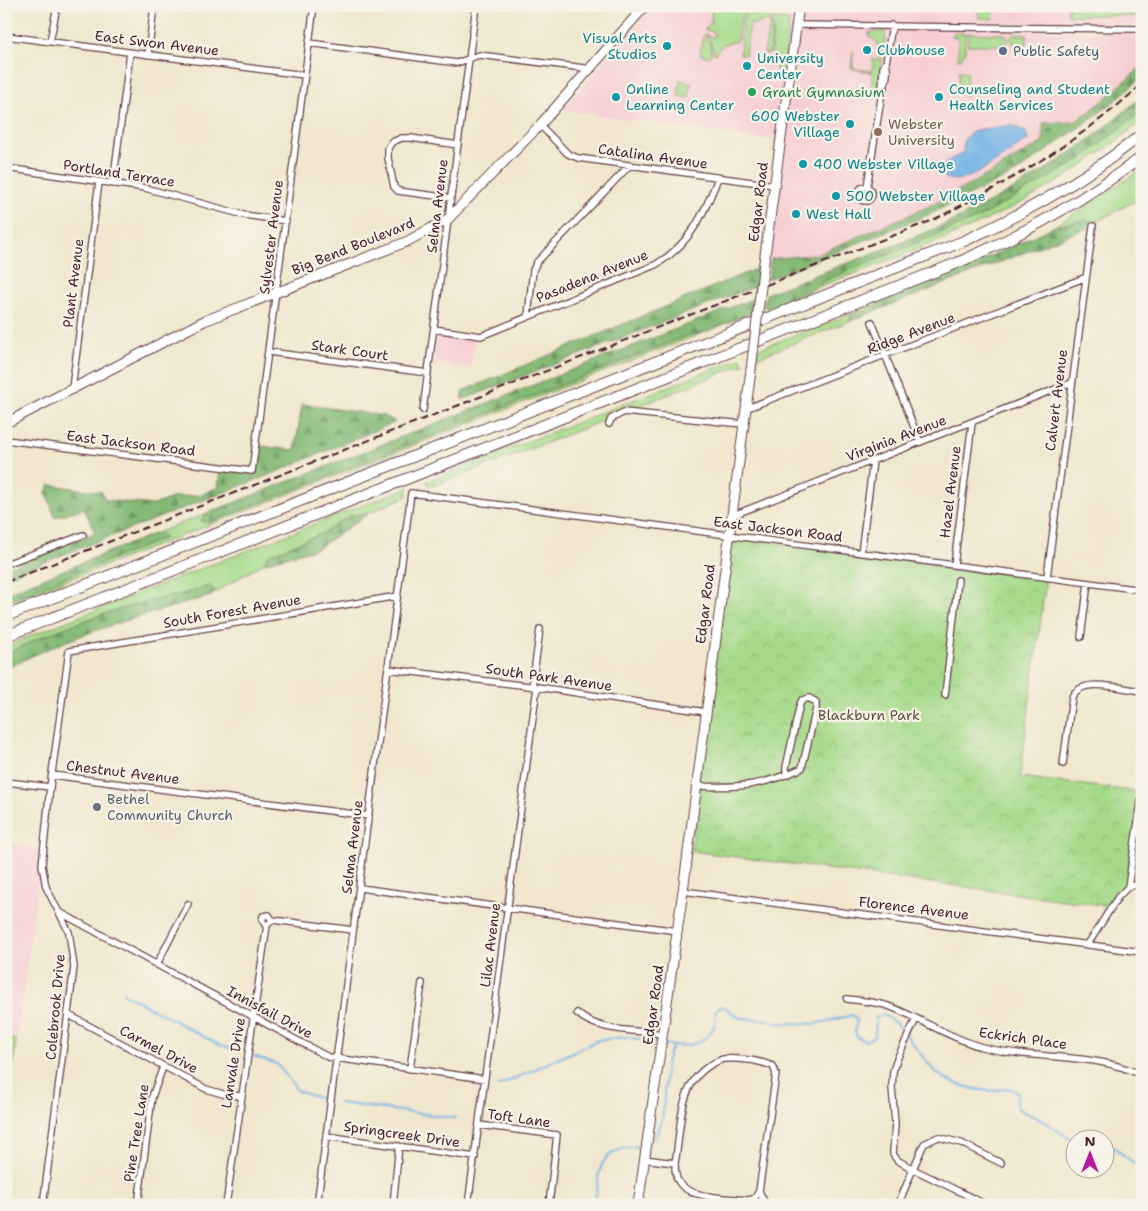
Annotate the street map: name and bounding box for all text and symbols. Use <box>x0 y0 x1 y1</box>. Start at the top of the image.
street label: East Swon Avenue <box>94 26 220 60</box>
place label: Visual Arts Studios <box>582 29 657 63</box>
marker: Visual Arts Studios <box>661 40 673 52</box>
place label: Clubhouse <box>877 41 945 59</box>
place label: Public Safety <box>1013 42 1099 60</box>
marker: Clubhouse <box>861 44 873 56</box>
marker: Public Safety <box>997 45 1009 57</box>
place label: University Center <box>757 49 824 83</box>
marker: University Center <box>741 60 753 72</box>
place label: Online Learning Center <box>626 80 735 114</box>
place label: Counseling and Student Health Services <box>949 80 1110 114</box>
place label: Grant Gymnasium <box>762 83 885 101</box>
marker: Grant Gymnasium <box>746 86 758 98</box>
marker: Online Learning Center <box>610 91 622 103</box>
marker: Counseling and Student Health Services <box>933 91 945 103</box>
place label: 600 Webster Village <box>751 107 840 141</box>
place label: Webster University <box>888 115 955 149</box>
marker: 600 Webster Village <box>844 118 856 130</box>
marker: Webster University <box>872 126 884 138</box>
street label: Catalina Avenue <box>597 139 709 173</box>
street label: Portland Terrace <box>62 155 176 191</box>
place label: 400 Webster Village <box>813 155 954 173</box>
street label: Selma Avenue <box>422 158 452 254</box>
marker: 400 Webster Village <box>797 158 809 170</box>
street label: Edgar Road <box>744 161 772 243</box>
street label: Sylvester Avenue <box>255 179 287 295</box>
place label: 500 Webster Village <box>846 187 986 205</box>
marker: 500 Webster Village <box>830 190 842 202</box>
place label: West Hall <box>806 205 872 223</box>
marker: West Hall <box>790 208 802 220</box>
street label: Big Bend Boulevard <box>289 213 417 279</box>
street label: Plant Avenue <box>59 237 87 329</box>
street label: Pasadena Avenue <box>533 245 651 307</box>
street label: Ridge Avenue <box>865 308 958 358</box>
street label: Stark Court <box>310 336 390 364</box>
street label: Calvert Avenue <box>1041 348 1071 452</box>
street label: Virginia Avenue <box>843 411 949 465</box>
street label: East Jackson Road <box>65 426 197 460</box>
street label: Hazel Avenue <box>935 445 965 539</box>
street label: East Jackson Road <box>712 512 844 546</box>
street label: Edgar Road <box>691 563 719 645</box>
street label: South Forest Avenue <box>162 590 302 632</box>
street label: South Park Avenue <box>485 659 614 695</box>
park label: Blackburn Park <box>818 706 920 724</box>
street label: Chestnut Avenue <box>65 756 181 788</box>
place label: Bethel Community Church <box>107 790 233 824</box>
street label: Selma Avenue <box>337 799 367 895</box>
marker: Bethel Community Church <box>91 801 103 813</box>
street label: Florence Avenue <box>858 892 970 924</box>
street label: Lilac Avenue <box>476 902 504 988</box>
street label: Colebrook Drive <box>41 953 69 1061</box>
street label: Edgar Road <box>638 964 668 1046</box>
street label: Innisfail Drive <box>224 982 316 1042</box>
street label: Lanvale Drive <box>217 1016 249 1110</box>
street label: Carmel Drive <box>117 1021 201 1077</box>
street label: Eckrich Place <box>978 1023 1068 1053</box>
street label: Pine Tree Lane <box>119 1082 153 1183</box>
street label: Toft Lane <box>486 1105 552 1131</box>
street label: Springcreek Drive <box>343 1117 461 1151</box>
north arrow <box>1066 1128 1116 1178</box>
text: N <box>1084 1132 1096 1150</box>

